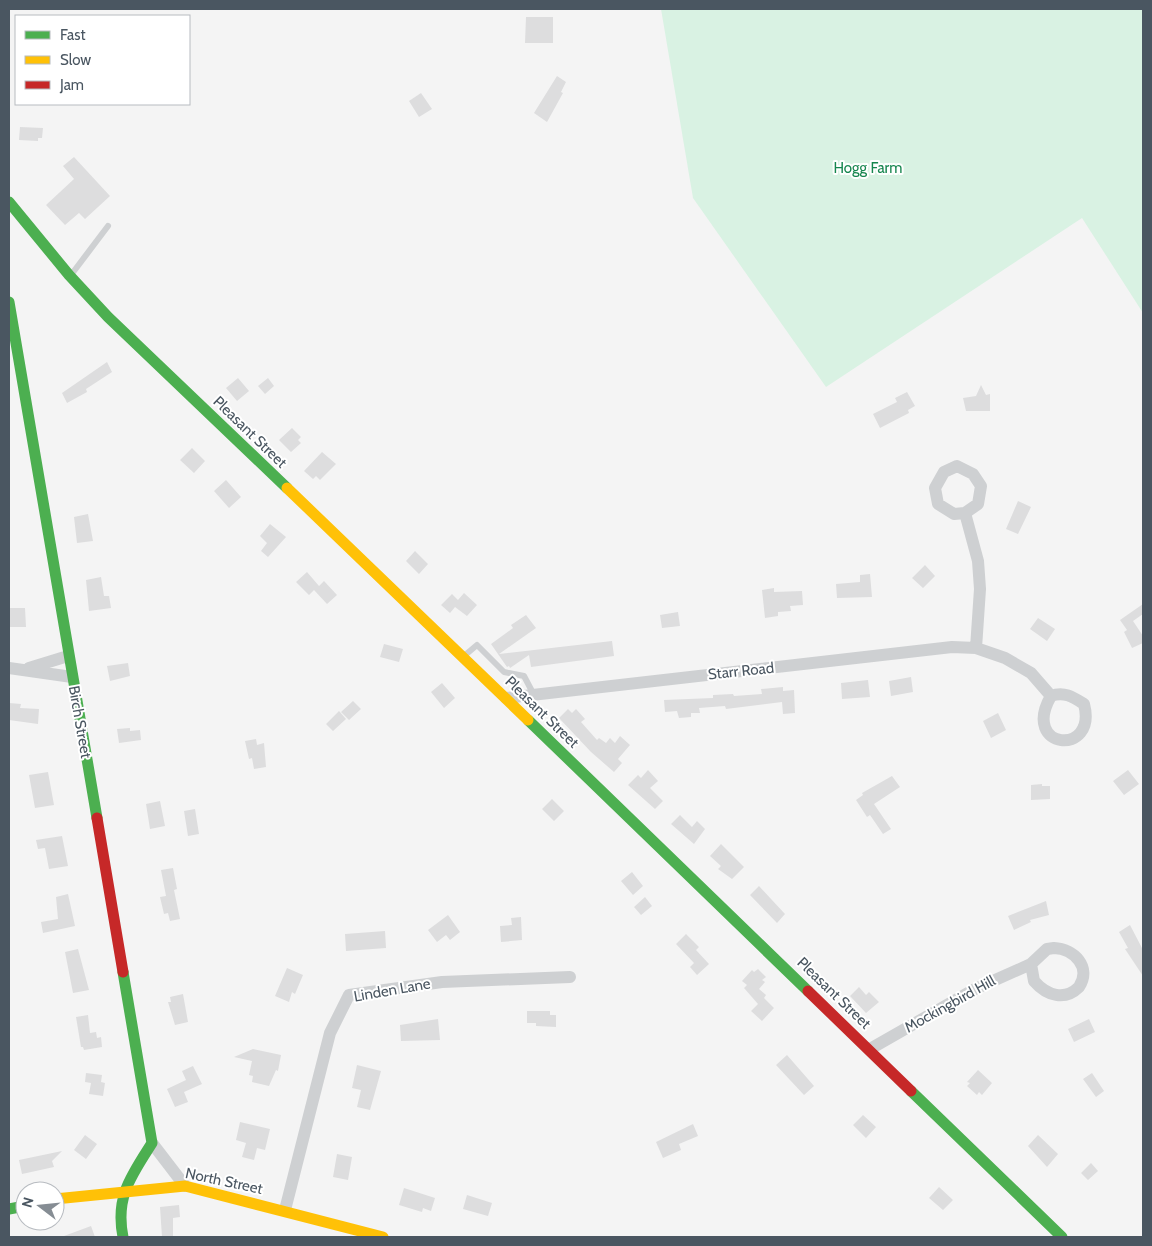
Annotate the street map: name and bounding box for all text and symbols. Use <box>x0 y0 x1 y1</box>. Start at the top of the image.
legend <box>15 15 190 105</box>
text: Fast <box>60 26 85 44</box>
text: Slow <box>60 51 91 69</box>
text: Jam <box>59 76 84 94</box>
park label: Hogg Farm <box>833 159 903 177</box>
street label: Pleasant Street <box>209 392 291 472</box>
street label: Starr Road <box>707 659 775 683</box>
street label: Pleasant Street <box>501 672 583 752</box>
street label: Birch Street <box>65 684 95 760</box>
street label: Pleasant Street <box>793 953 875 1033</box>
street label: Mockingbird Hill <box>901 971 999 1036</box>
street label: Linden Lane <box>352 974 432 1006</box>
street label: North Street <box>184 1164 264 1198</box>
north arrow <box>15 1181 65 1231</box>
text: N <box>17 1195 38 1210</box>

